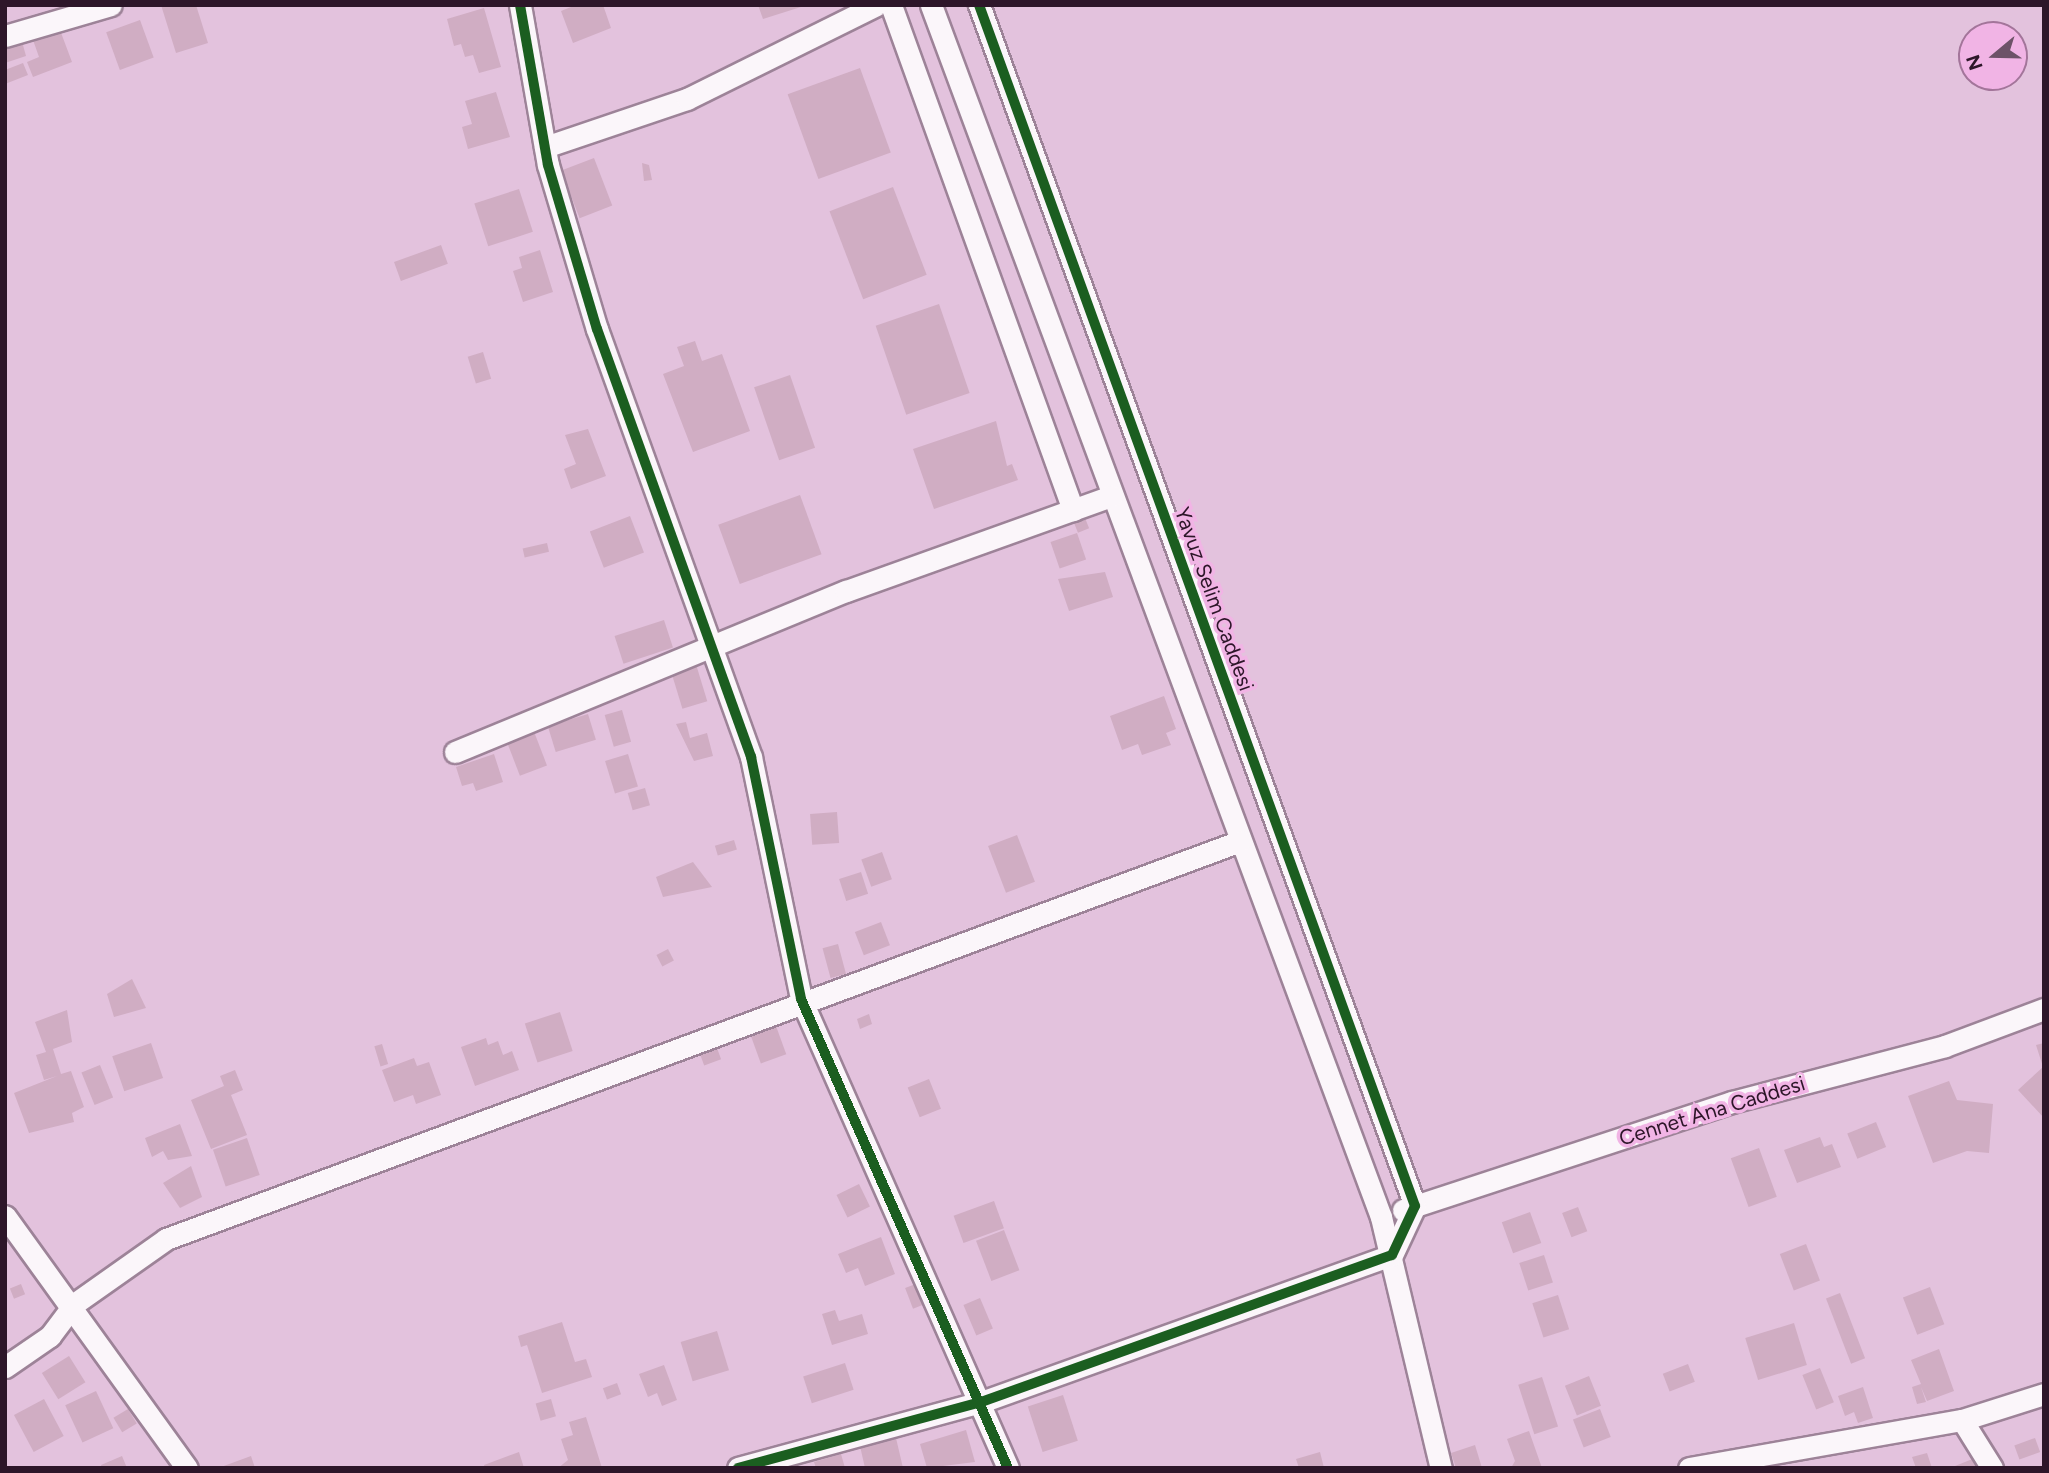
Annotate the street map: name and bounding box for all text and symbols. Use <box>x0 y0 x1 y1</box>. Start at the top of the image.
north arrow <box>1958 21 2028 91</box>
text: N <box>1961 52 1988 73</box>
street label: Yavuz Selim Caddesi <box>1169 504 1259 694</box>
street label: Cennet Ana Caddesi <box>1616 1071 1808 1151</box>

